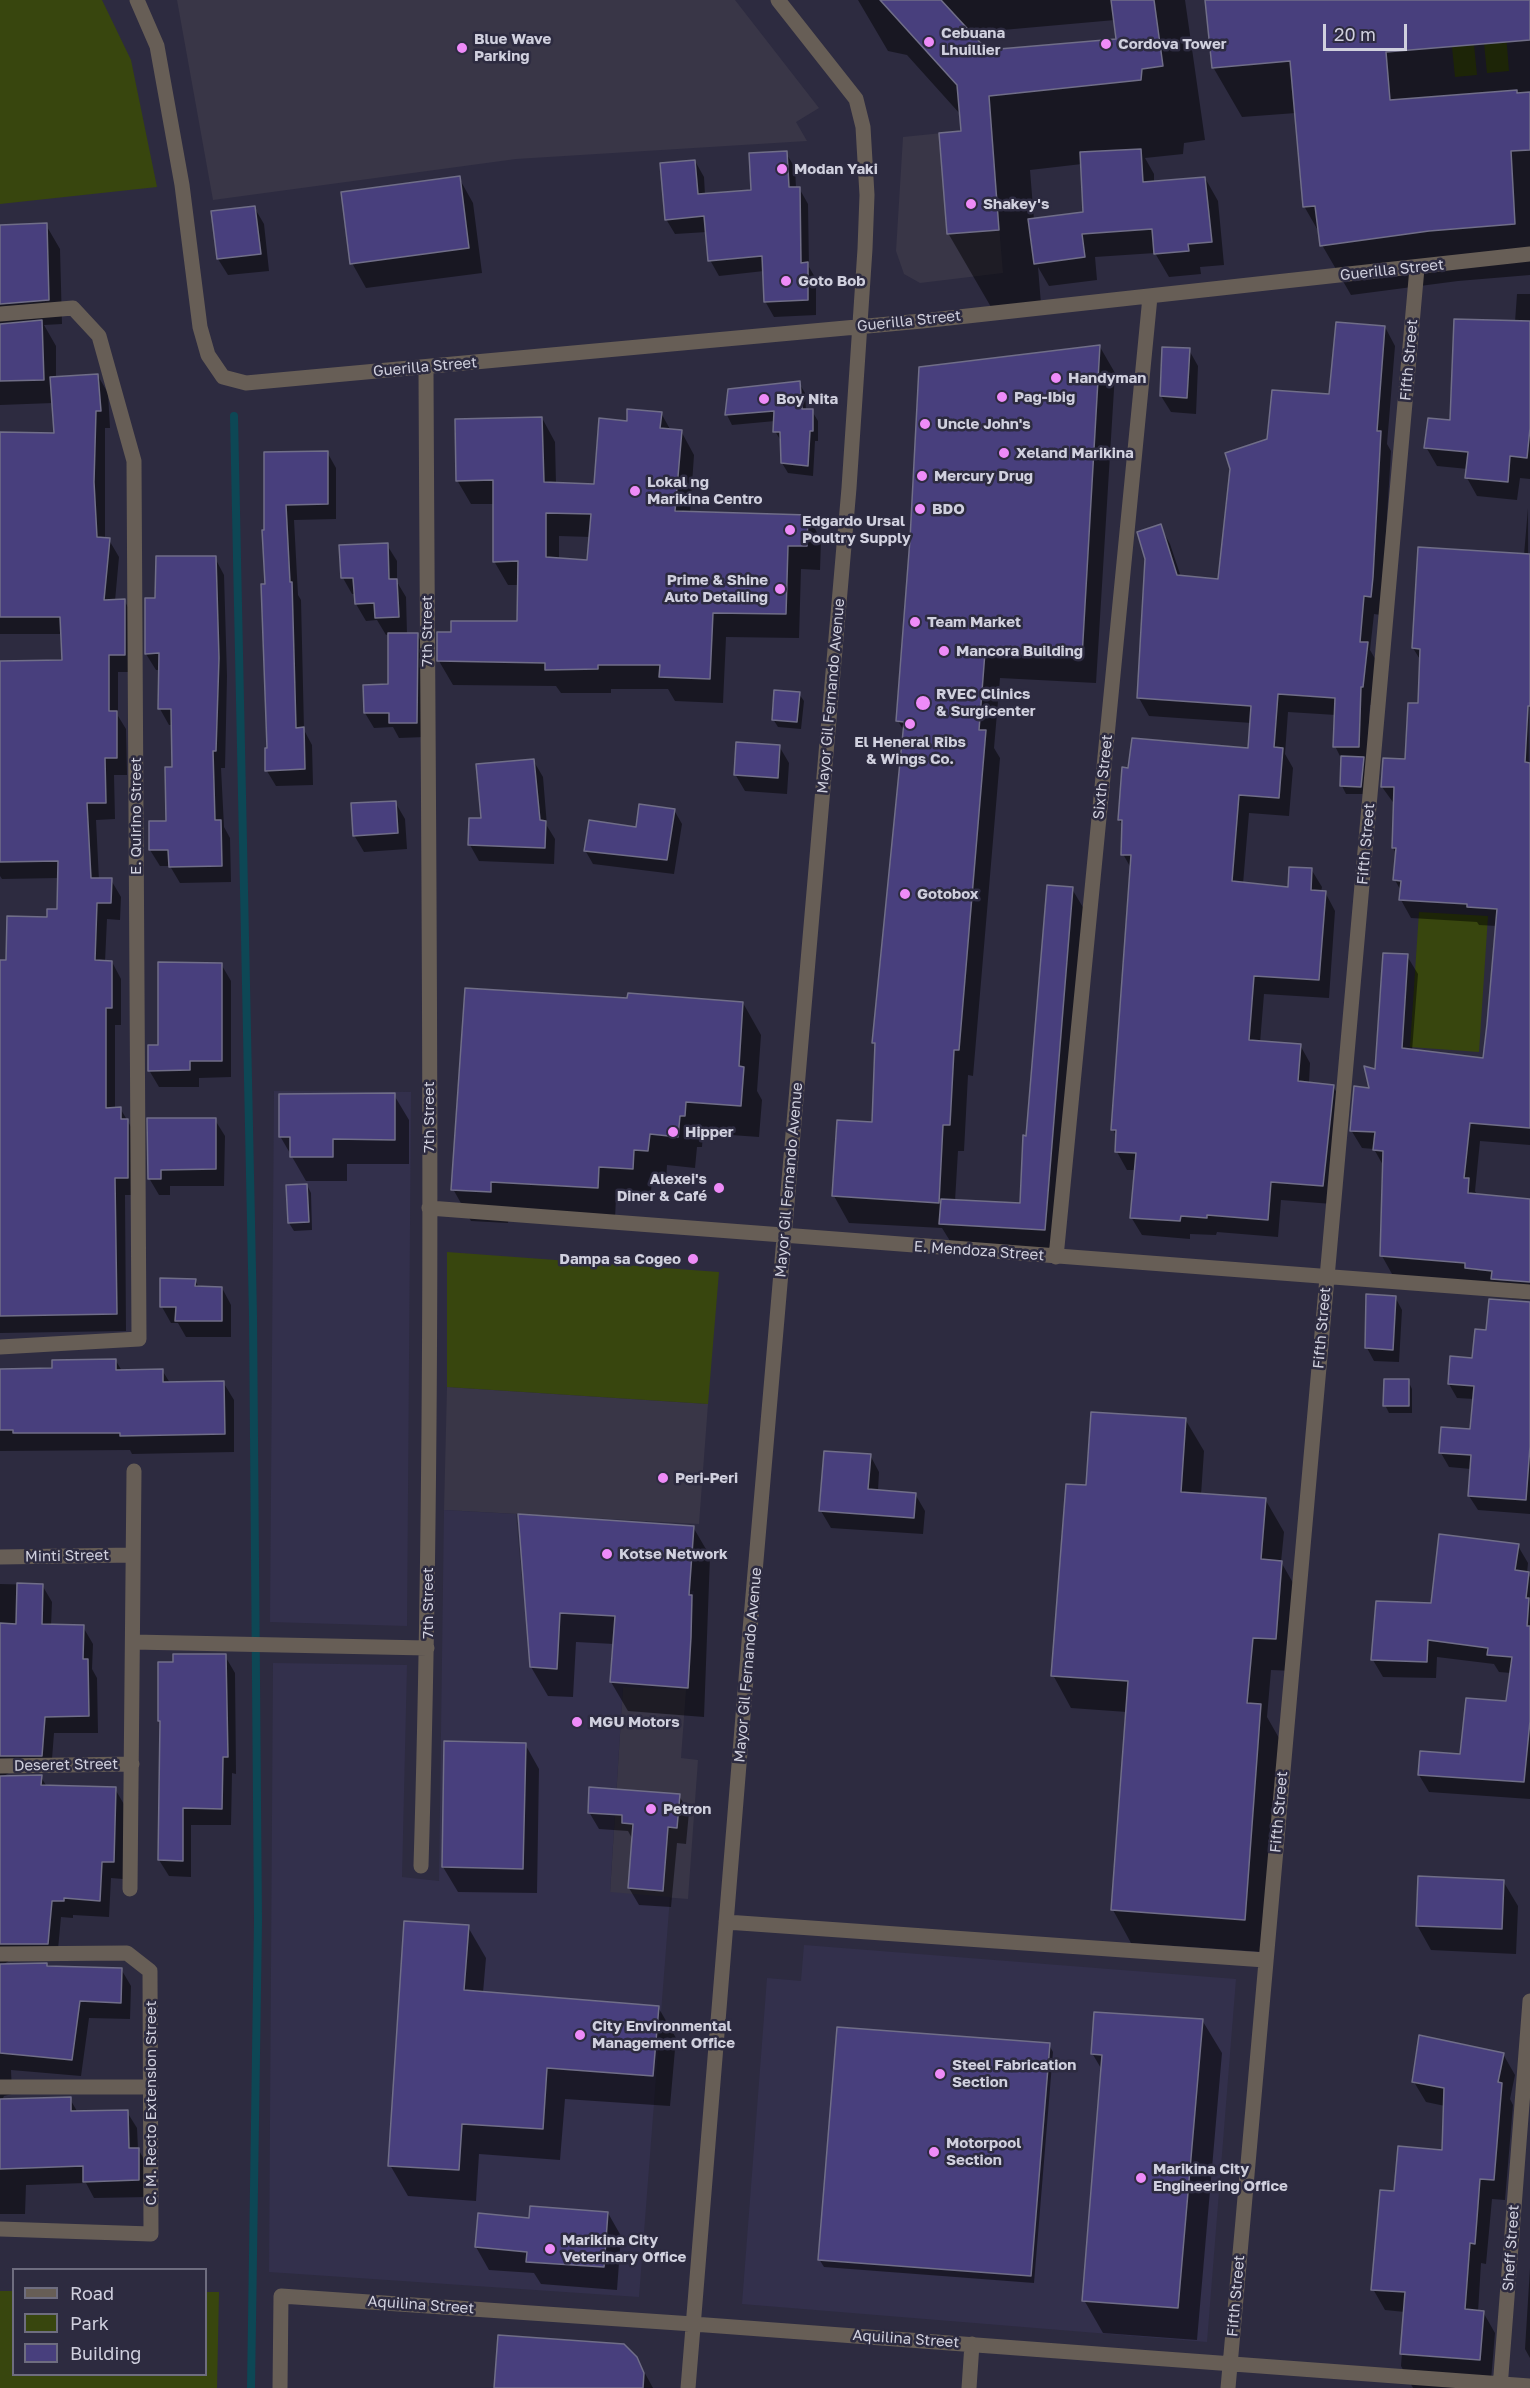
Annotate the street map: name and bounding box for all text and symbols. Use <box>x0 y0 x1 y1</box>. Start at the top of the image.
scale bar <box>1326 12 1410 50</box>
text: 20 m <box>1334 23 1376 45</box>
place label: Cebuana Lhuillier <box>941 24 1005 59</box>
place label: Blue Wave Parking <box>474 30 551 65</box>
marker: Cebuana Lhuillier <box>922 35 936 49</box>
place label: Cordova Tower <box>1118 35 1227 53</box>
marker: Cordova Tower <box>1099 37 1113 51</box>
marker: Blue Wave Parking <box>455 41 469 55</box>
place label: Modan Yaki <box>794 160 878 178</box>
marker: Modan Yaki <box>775 162 789 176</box>
place label: Shakey's <box>983 195 1049 213</box>
marker: Shakey's <box>964 197 978 211</box>
street label: Guerilla Street <box>1339 256 1445 284</box>
place label: Goto Bob <box>798 272 865 290</box>
marker: Goto Bob <box>779 274 793 288</box>
street label: Guerilla Street <box>856 307 962 335</box>
street label: Fifth Street <box>1396 318 1422 402</box>
street label: Guerilla Street <box>372 353 478 381</box>
place label: Handyman <box>1068 369 1146 387</box>
marker: Handyman <box>1049 371 1063 385</box>
place label: Pag-Ibig <box>1014 388 1075 406</box>
place label: Boy Nita <box>776 390 838 408</box>
marker: Pag-Ibig <box>995 390 1009 404</box>
marker: Boy Nita <box>757 392 771 406</box>
place label: Uncle John's <box>937 415 1031 433</box>
marker: Uncle John's <box>918 417 932 431</box>
place label: Xeland Marikina <box>1016 444 1134 462</box>
marker: Xeland Marikina <box>997 446 1011 460</box>
place label: Mercury Drug <box>934 467 1033 485</box>
marker: Mercury Drug <box>915 469 929 483</box>
place label: Lokal ng Marikina Centro <box>647 473 763 508</box>
marker: Lokal ng Marikina Centro <box>628 484 642 498</box>
place label: BDO <box>932 500 965 518</box>
marker: BDO <box>913 502 927 516</box>
place label: Edgardo Ursal Poultry Supply <box>802 512 911 547</box>
marker: Edgardo Ursal Poultry Supply <box>783 523 797 537</box>
place label: Prime & Shine Auto Detailing <box>664 571 768 606</box>
marker: Prime & Shine Auto Detailing <box>773 582 787 596</box>
street label: 7th Street <box>418 595 436 667</box>
street label: Mayor Gil Fernando Avenue <box>813 598 849 794</box>
place label: Team Market <box>927 613 1021 631</box>
marker: Team Market <box>908 615 922 629</box>
place label: Mancora Building <box>956 642 1083 660</box>
marker: Mancora Building <box>937 644 951 658</box>
place label: RVEC Clinics & Surgicenter <box>936 685 1036 720</box>
marker: RVEC Clinics & Surgicenter <box>914 694 932 712</box>
marker: El Heneral Ribs & Wings Co. <box>903 717 917 731</box>
place label: El Heneral Ribs & Wings Co. <box>854 733 966 768</box>
street label: Sixth Street <box>1090 734 1116 820</box>
street label: E. Quirino Street <box>127 757 145 875</box>
street label: Fifth Street <box>1353 802 1379 886</box>
place label: Gotobox <box>917 885 979 903</box>
marker: Gotobox <box>898 887 912 901</box>
street label: 7th Street <box>420 1081 438 1153</box>
street label: Mayor Gil Fernando Avenue <box>771 1082 807 1278</box>
place label: Hipper <box>685 1123 734 1141</box>
marker: Hipper <box>666 1125 680 1139</box>
place label: Alexei's Diner & Café <box>617 1170 707 1205</box>
marker: Alexei's Diner & Café <box>712 1181 726 1195</box>
street label: E. Mendoza Street <box>913 1237 1045 1265</box>
place label: Dampa sa Cogeo <box>559 1250 681 1268</box>
marker: Dampa sa Cogeo <box>686 1252 700 1266</box>
street label: Fifth Street <box>1309 1286 1335 1370</box>
place label: Peri-Peri <box>675 1469 738 1487</box>
marker: Peri-Peri <box>656 1471 670 1485</box>
place label: Kotse Network <box>619 1545 728 1563</box>
street label: Minti Street <box>25 1546 109 1566</box>
marker: Kotse Network <box>600 1547 614 1561</box>
street label: 7th Street <box>419 1567 437 1639</box>
street label: Mayor Gil Fernando Avenue <box>730 1567 766 1763</box>
place label: MGU Motors <box>589 1713 680 1731</box>
marker: MGU Motors <box>570 1715 584 1729</box>
street label: Deseret Street <box>14 1755 118 1775</box>
street label: Fifth Street <box>1266 1770 1292 1854</box>
place label: Petron <box>663 1800 711 1818</box>
marker: Petron <box>644 1802 658 1816</box>
street label: C. M. Recto Extension Street <box>142 2001 160 2205</box>
place label: City Environmental Management Office <box>592 2017 735 2052</box>
marker: City Environmental Management Office <box>573 2028 587 2042</box>
place label: Steel Fabrication Section <box>952 2056 1076 2091</box>
marker: Steel Fabrication Section <box>933 2067 947 2081</box>
place label: Motorpool Section <box>946 2134 1021 2169</box>
marker: Motorpool Section <box>927 2145 941 2159</box>
place label: Marikina City Engineering Office <box>1153 2160 1288 2195</box>
marker: Marikina City Engineering Office <box>1134 2171 1148 2185</box>
street label: Sheff Street <box>1499 2204 1523 2292</box>
place label: Marikina City Veterinary Office <box>562 2231 686 2266</box>
marker: Marikina City Veterinary Office <box>543 2242 557 2256</box>
street label: Fifth Street <box>1223 2254 1249 2338</box>
legend <box>12 2268 207 2376</box>
text: Road <box>70 2282 114 2304</box>
street label: Aquilina Street <box>367 2292 475 2318</box>
text: Park <box>70 2312 109 2334</box>
street label: Aquilina Street <box>852 2326 960 2352</box>
text: Building <box>70 2342 141 2364</box>

